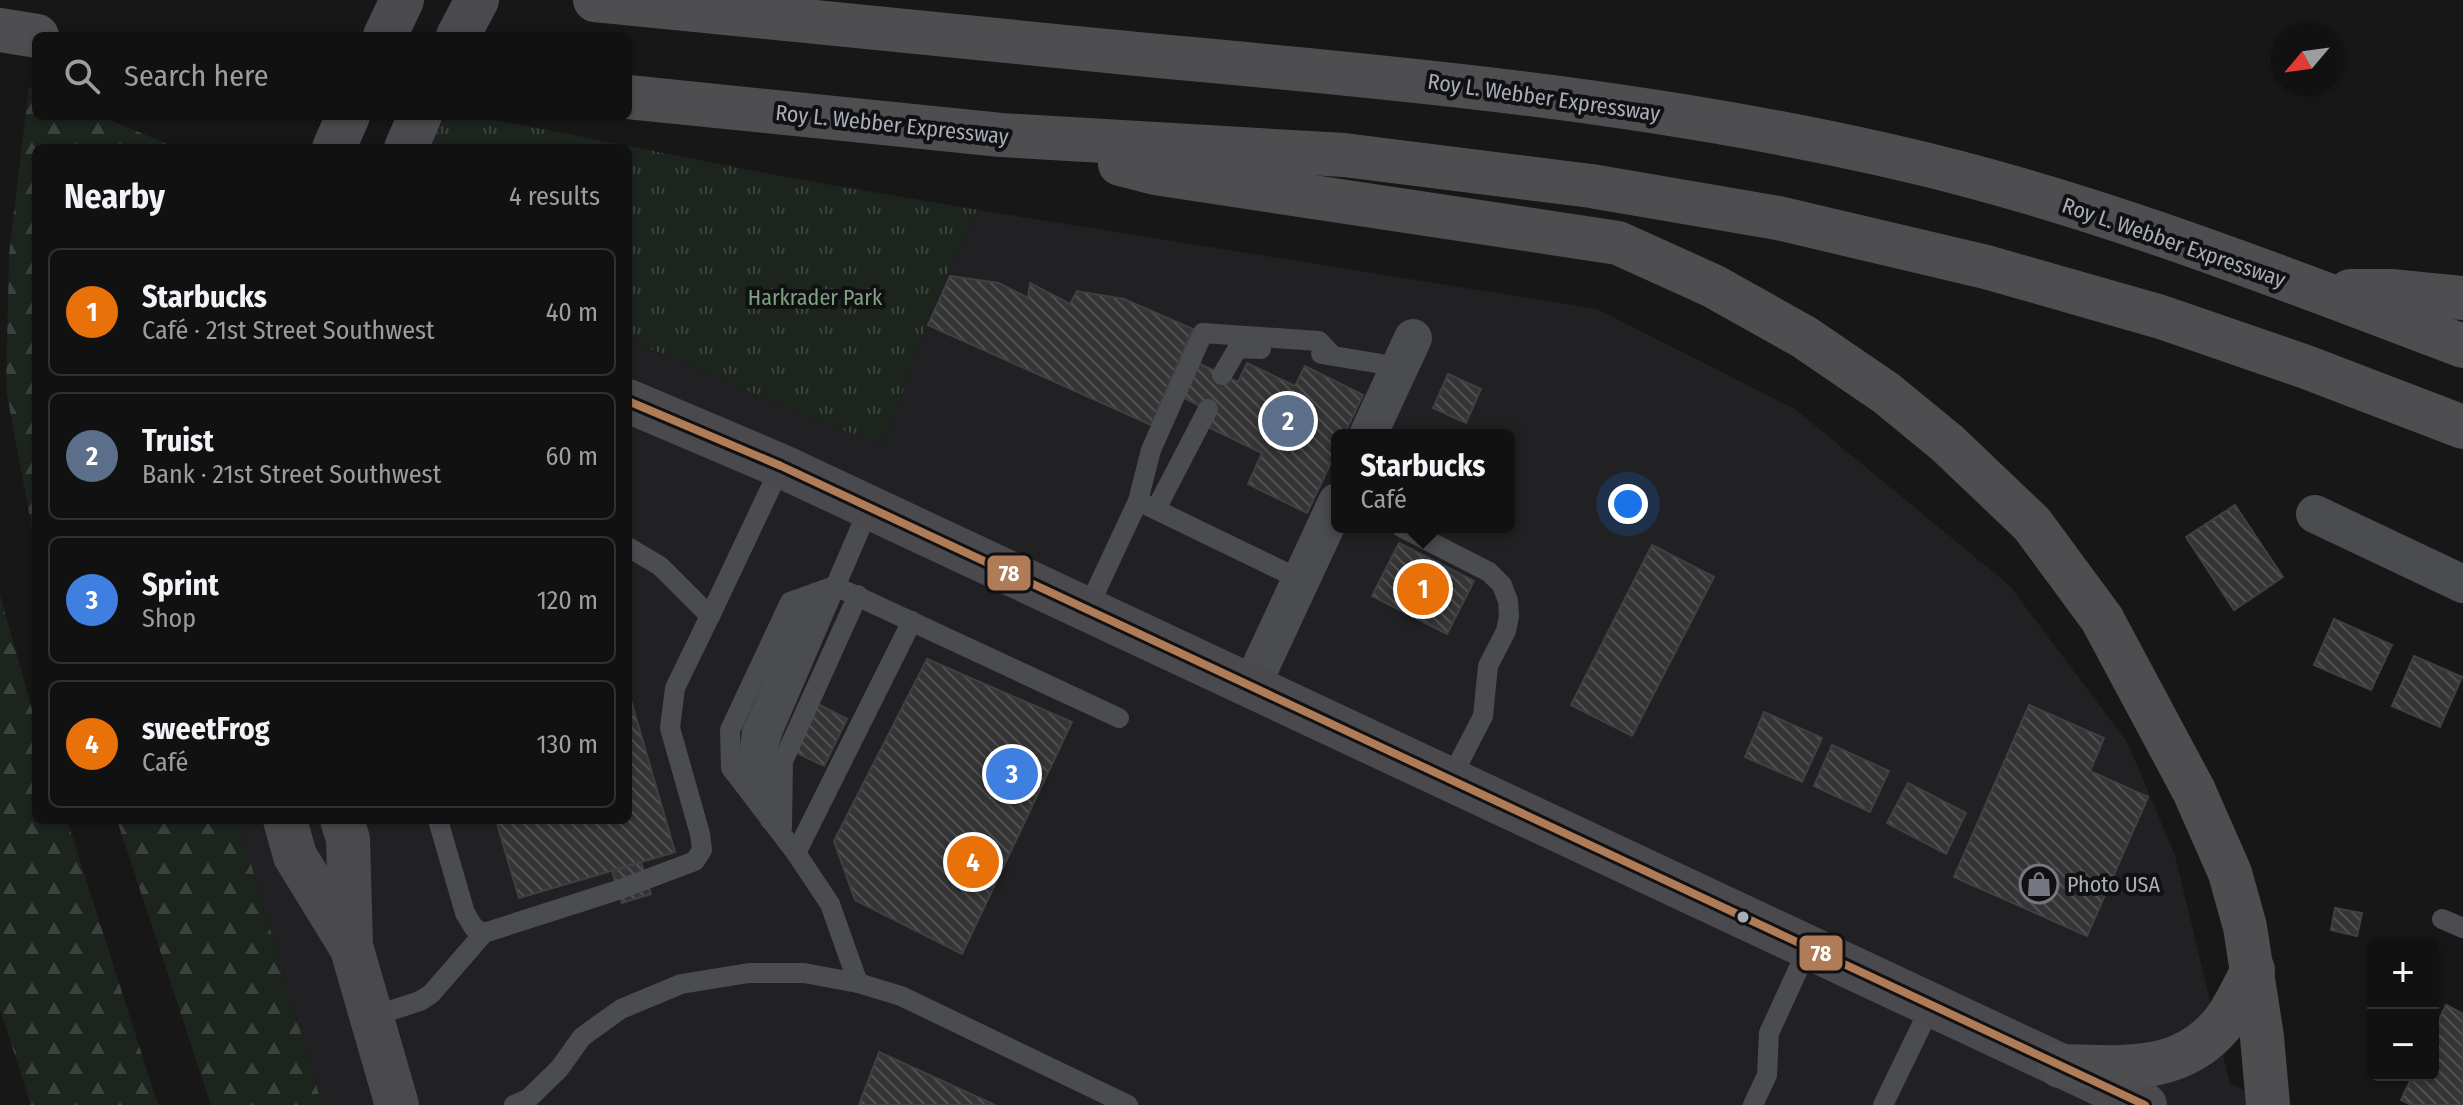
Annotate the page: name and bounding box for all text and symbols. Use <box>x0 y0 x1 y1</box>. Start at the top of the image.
north arrow <box>2271 24 2343 96</box>
search box <box>32 32 632 120</box>
icon: search <box>60 54 104 98</box>
text: Search here <box>124 58 269 94</box>
street label: Roy L. Webber Expressway <box>1426 68 1662 127</box>
street label: Roy L. Webber Expressway <box>774 99 1010 150</box>
text: Nearby <box>64 176 165 217</box>
text: 4 results <box>509 181 600 212</box>
street label: Roy L. Webber Expressway <box>2059 192 2289 293</box>
text: Starbucks <box>142 279 267 315</box>
park label: Harkrader Park <box>748 284 883 311</box>
text: 1 <box>87 297 98 328</box>
text: 40 m <box>546 297 598 328</box>
text: Café · 21st Street Southwest <box>142 315 435 346</box>
pin: 2 <box>1262 391 1314 451</box>
text: Truist <box>142 423 214 459</box>
popup <box>1331 429 1515 533</box>
text: 2 <box>86 441 98 472</box>
text: 60 m <box>545 441 598 472</box>
text: Starbucks <box>1361 448 1485 484</box>
text: Bank · 21st Street Southwest <box>142 459 441 490</box>
text: Café <box>1361 484 1407 515</box>
your location <box>1608 484 1648 524</box>
line badge: 78 <box>986 554 1032 592</box>
pin: 1 <box>1397 559 1449 619</box>
text: 78 <box>999 560 1020 587</box>
text: Sprint <box>142 567 219 603</box>
text: 3 <box>86 585 98 616</box>
text: 120 m <box>537 585 598 616</box>
text: Shop <box>142 603 196 634</box>
text: sweetFrog <box>142 711 270 747</box>
text: 4 <box>85 729 99 760</box>
text: 130 m <box>536 729 598 760</box>
pin: 3 <box>986 744 1038 804</box>
text: Café <box>142 747 188 778</box>
pin: 4 <box>947 832 999 892</box>
shop icon: Photo USA <box>2018 863 2060 905</box>
place label: Photo USA <box>2067 871 2160 898</box>
unlabelled marker <box>1735 909 1751 925</box>
line badge: 78 <box>1798 934 1844 972</box>
map controls <box>2367 937 2439 1081</box>
button: + <box>2367 937 2439 1009</box>
text: 78 <box>1811 940 1832 967</box>
button: − <box>2367 1009 2439 1081</box>

